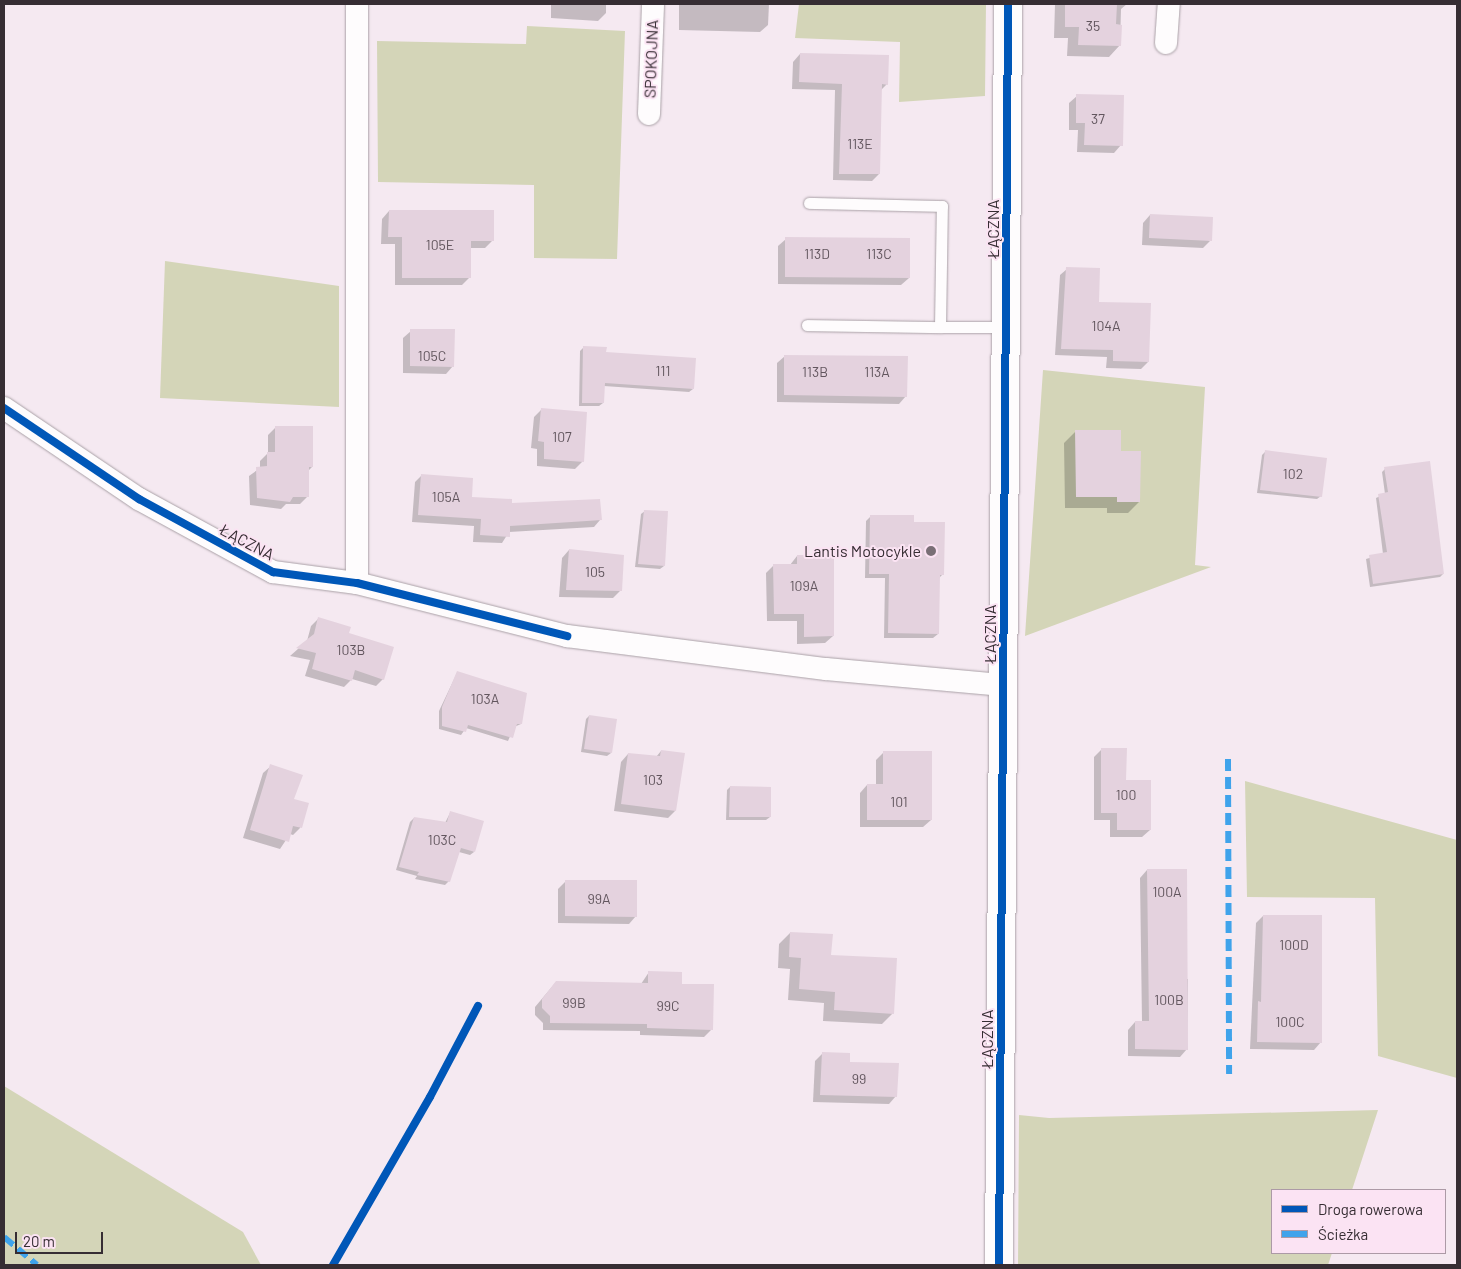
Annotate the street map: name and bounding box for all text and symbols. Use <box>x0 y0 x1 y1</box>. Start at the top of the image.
house number: 35 <box>1086 18 1100 34</box>
street label: SPOKOJNA <box>640 19 662 99</box>
house number: 37 <box>1091 111 1105 127</box>
house number: 113E <box>847 136 873 152</box>
street label: ŁĄCZNA <box>983 200 1003 258</box>
house number: 105E <box>426 237 454 253</box>
house number: 113D <box>804 246 830 262</box>
house number: 113C <box>866 246 892 262</box>
house number: 104A <box>1091 318 1121 334</box>
house number: 105C <box>418 348 446 364</box>
house number: 111 <box>656 363 670 379</box>
house number: 113B <box>802 364 828 380</box>
house number: 113A <box>864 364 890 380</box>
house number: 107 <box>552 429 572 445</box>
house number: 102 <box>1283 466 1303 482</box>
house number: 105A <box>432 489 460 505</box>
street label: ŁĄCZNA <box>217 520 277 564</box>
place label: Lantis Motocykle <box>804 541 921 561</box>
marker: Lantis Motocykle <box>925 545 937 557</box>
house number: 105 <box>585 564 605 580</box>
house number: 109A <box>790 578 818 594</box>
street label: ŁĄCZNA <box>980 605 1000 663</box>
house number: 103B <box>337 642 365 658</box>
house number: 103A <box>471 691 499 707</box>
house number: 103 <box>643 772 663 788</box>
house number: 100 <box>1116 787 1136 803</box>
house number: 101 <box>890 794 908 810</box>
house number: 103C <box>428 832 456 848</box>
house number: 100A <box>1152 884 1182 900</box>
house number: 99A <box>587 891 611 907</box>
house number: 100D <box>1279 937 1309 953</box>
house number: 100B <box>1154 992 1184 1008</box>
house number: 99B <box>562 995 586 1011</box>
house number: 99C <box>656 998 680 1014</box>
street label: ŁĄCZNA <box>977 1010 997 1068</box>
house number: 100C <box>1275 1014 1305 1030</box>
house number: 99 <box>852 1071 866 1087</box>
legend <box>1271 1189 1446 1254</box>
text: Droga rowerowa <box>1318 1200 1423 1218</box>
scale bar <box>18 1222 105 1254</box>
text: Ścieżka <box>1318 1225 1368 1243</box>
text: 20 m <box>23 1232 55 1250</box>

